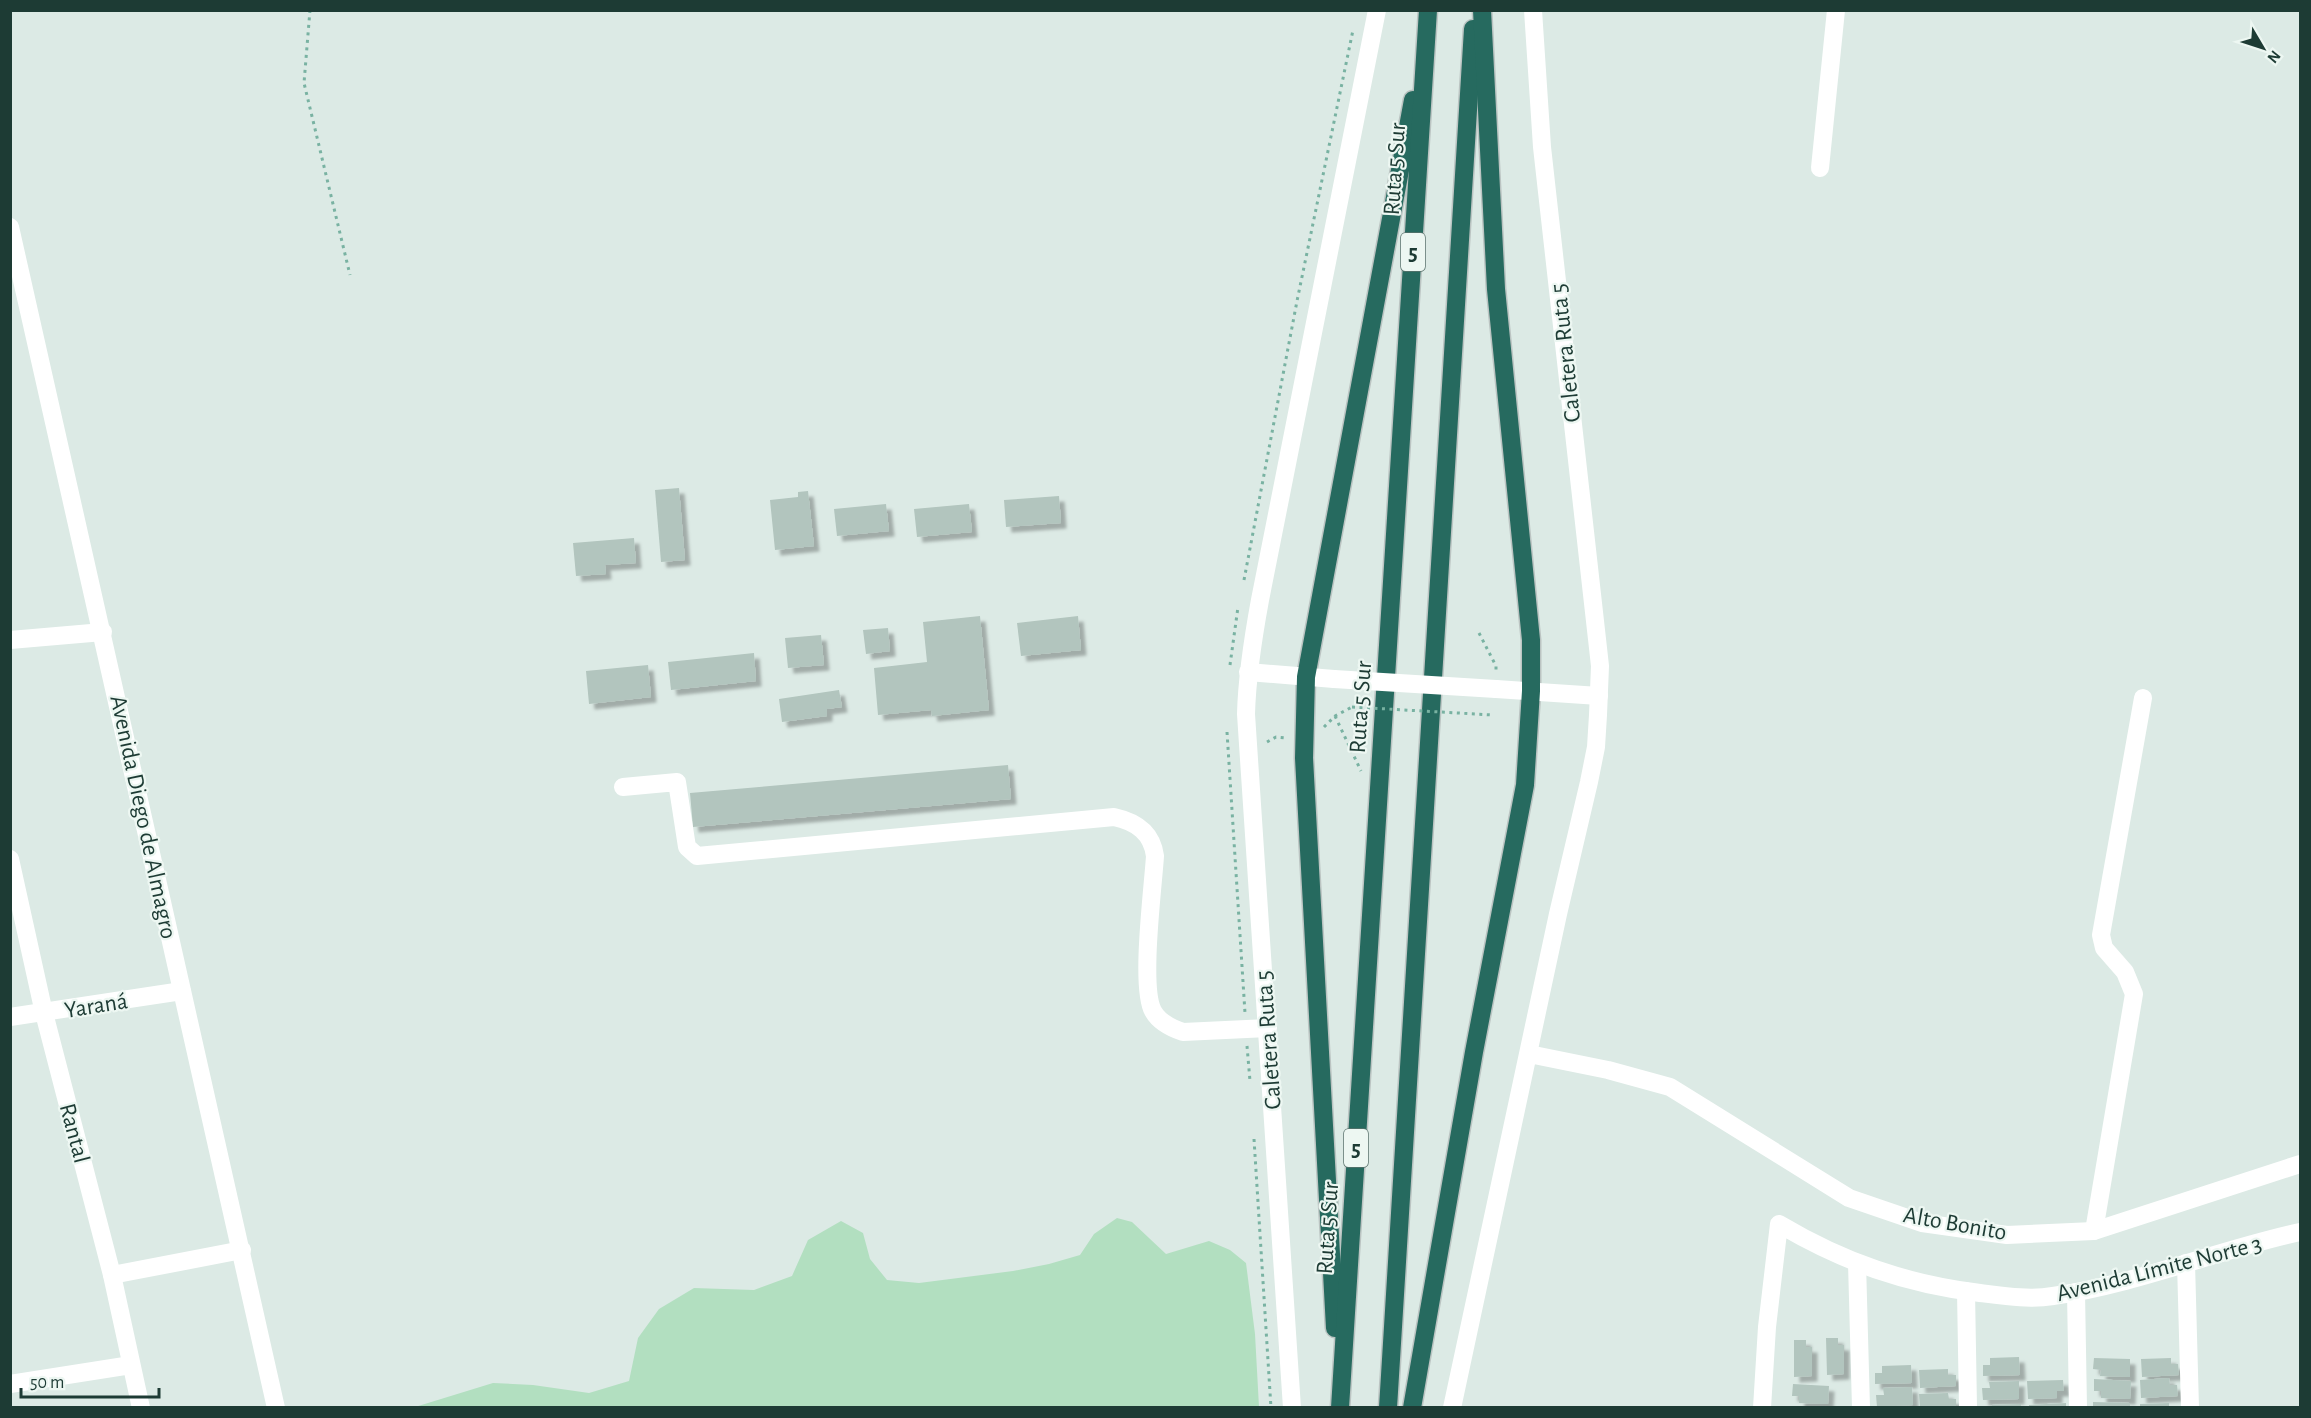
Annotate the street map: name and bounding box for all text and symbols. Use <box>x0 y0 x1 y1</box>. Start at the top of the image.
north arrow <box>2233 18 2293 78</box>
text: N <box>2264 47 2284 66</box>
street label: Ruta 5 Sur <box>1380 122 1410 216</box>
road number: 5 <box>1401 233 1425 271</box>
street label: Caletera Ruta 5 <box>1547 282 1585 423</box>
street label: Ruta 5 Sur <box>1346 660 1376 754</box>
street label: Avenida Diego de Almagro <box>105 693 181 941</box>
street label: Caletera Ruta 5 <box>1252 970 1286 1110</box>
street label: Yaraná <box>63 989 130 1023</box>
street label: Rantal <box>55 1101 93 1166</box>
road number: 5 <box>1344 1129 1368 1167</box>
street label: Ruta 5 Sur <box>1313 1181 1343 1275</box>
street label: Alto Bonito <box>1901 1203 2008 1245</box>
street label: Avenida Límite Norte 3 <box>2054 1232 2264 1306</box>
scale bar <box>21 1361 159 1399</box>
text: 50 m <box>30 1374 64 1392</box>

